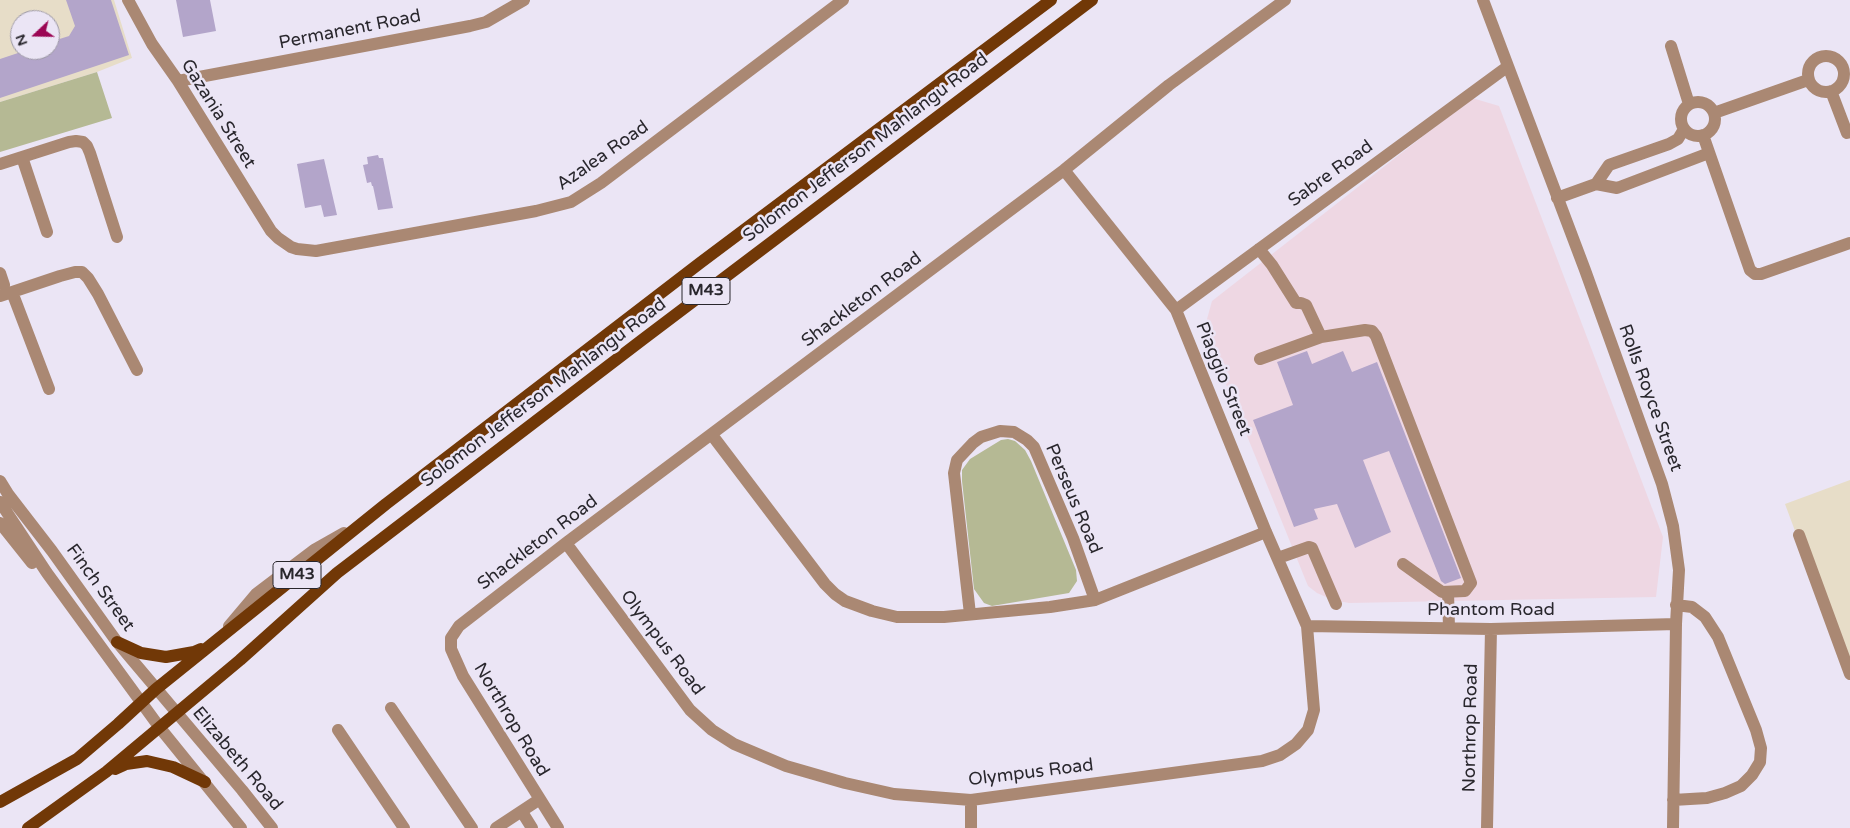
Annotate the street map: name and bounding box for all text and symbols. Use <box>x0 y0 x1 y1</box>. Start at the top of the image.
street label: Permanent Road <box>277 6 423 54</box>
north arrow <box>10 10 60 60</box>
text: N <box>12 32 31 48</box>
street label: Solomon Jefferson Mahlangu Road <box>739 49 993 247</box>
street label: Gazania Street <box>176 55 260 173</box>
street label: Azalea Road <box>553 116 653 196</box>
street label: Sabre Road <box>1284 136 1378 212</box>
street label: Shackleton Road <box>798 248 926 352</box>
road number: M43 <box>682 278 730 304</box>
street label: Solomon Jefferson Mahlangu Road <box>417 294 671 492</box>
street label: Piaggio Street <box>1190 319 1256 439</box>
street label: Rolls Royce Street <box>1613 321 1687 475</box>
street label: Perseus Road <box>1040 441 1106 557</box>
street label: Shackleton Road <box>474 491 602 595</box>
street label: Finch Street <box>61 540 139 636</box>
road number: M43 <box>273 562 321 588</box>
street label: Olympus Road <box>615 586 709 700</box>
street label: Phantom Road <box>1427 599 1555 621</box>
street label: Northrop Road <box>469 659 553 781</box>
street label: Northrop Road <box>1459 663 1483 793</box>
street label: Elizabeth Road <box>187 703 287 815</box>
street label: Olympus Road <box>967 755 1095 791</box>

